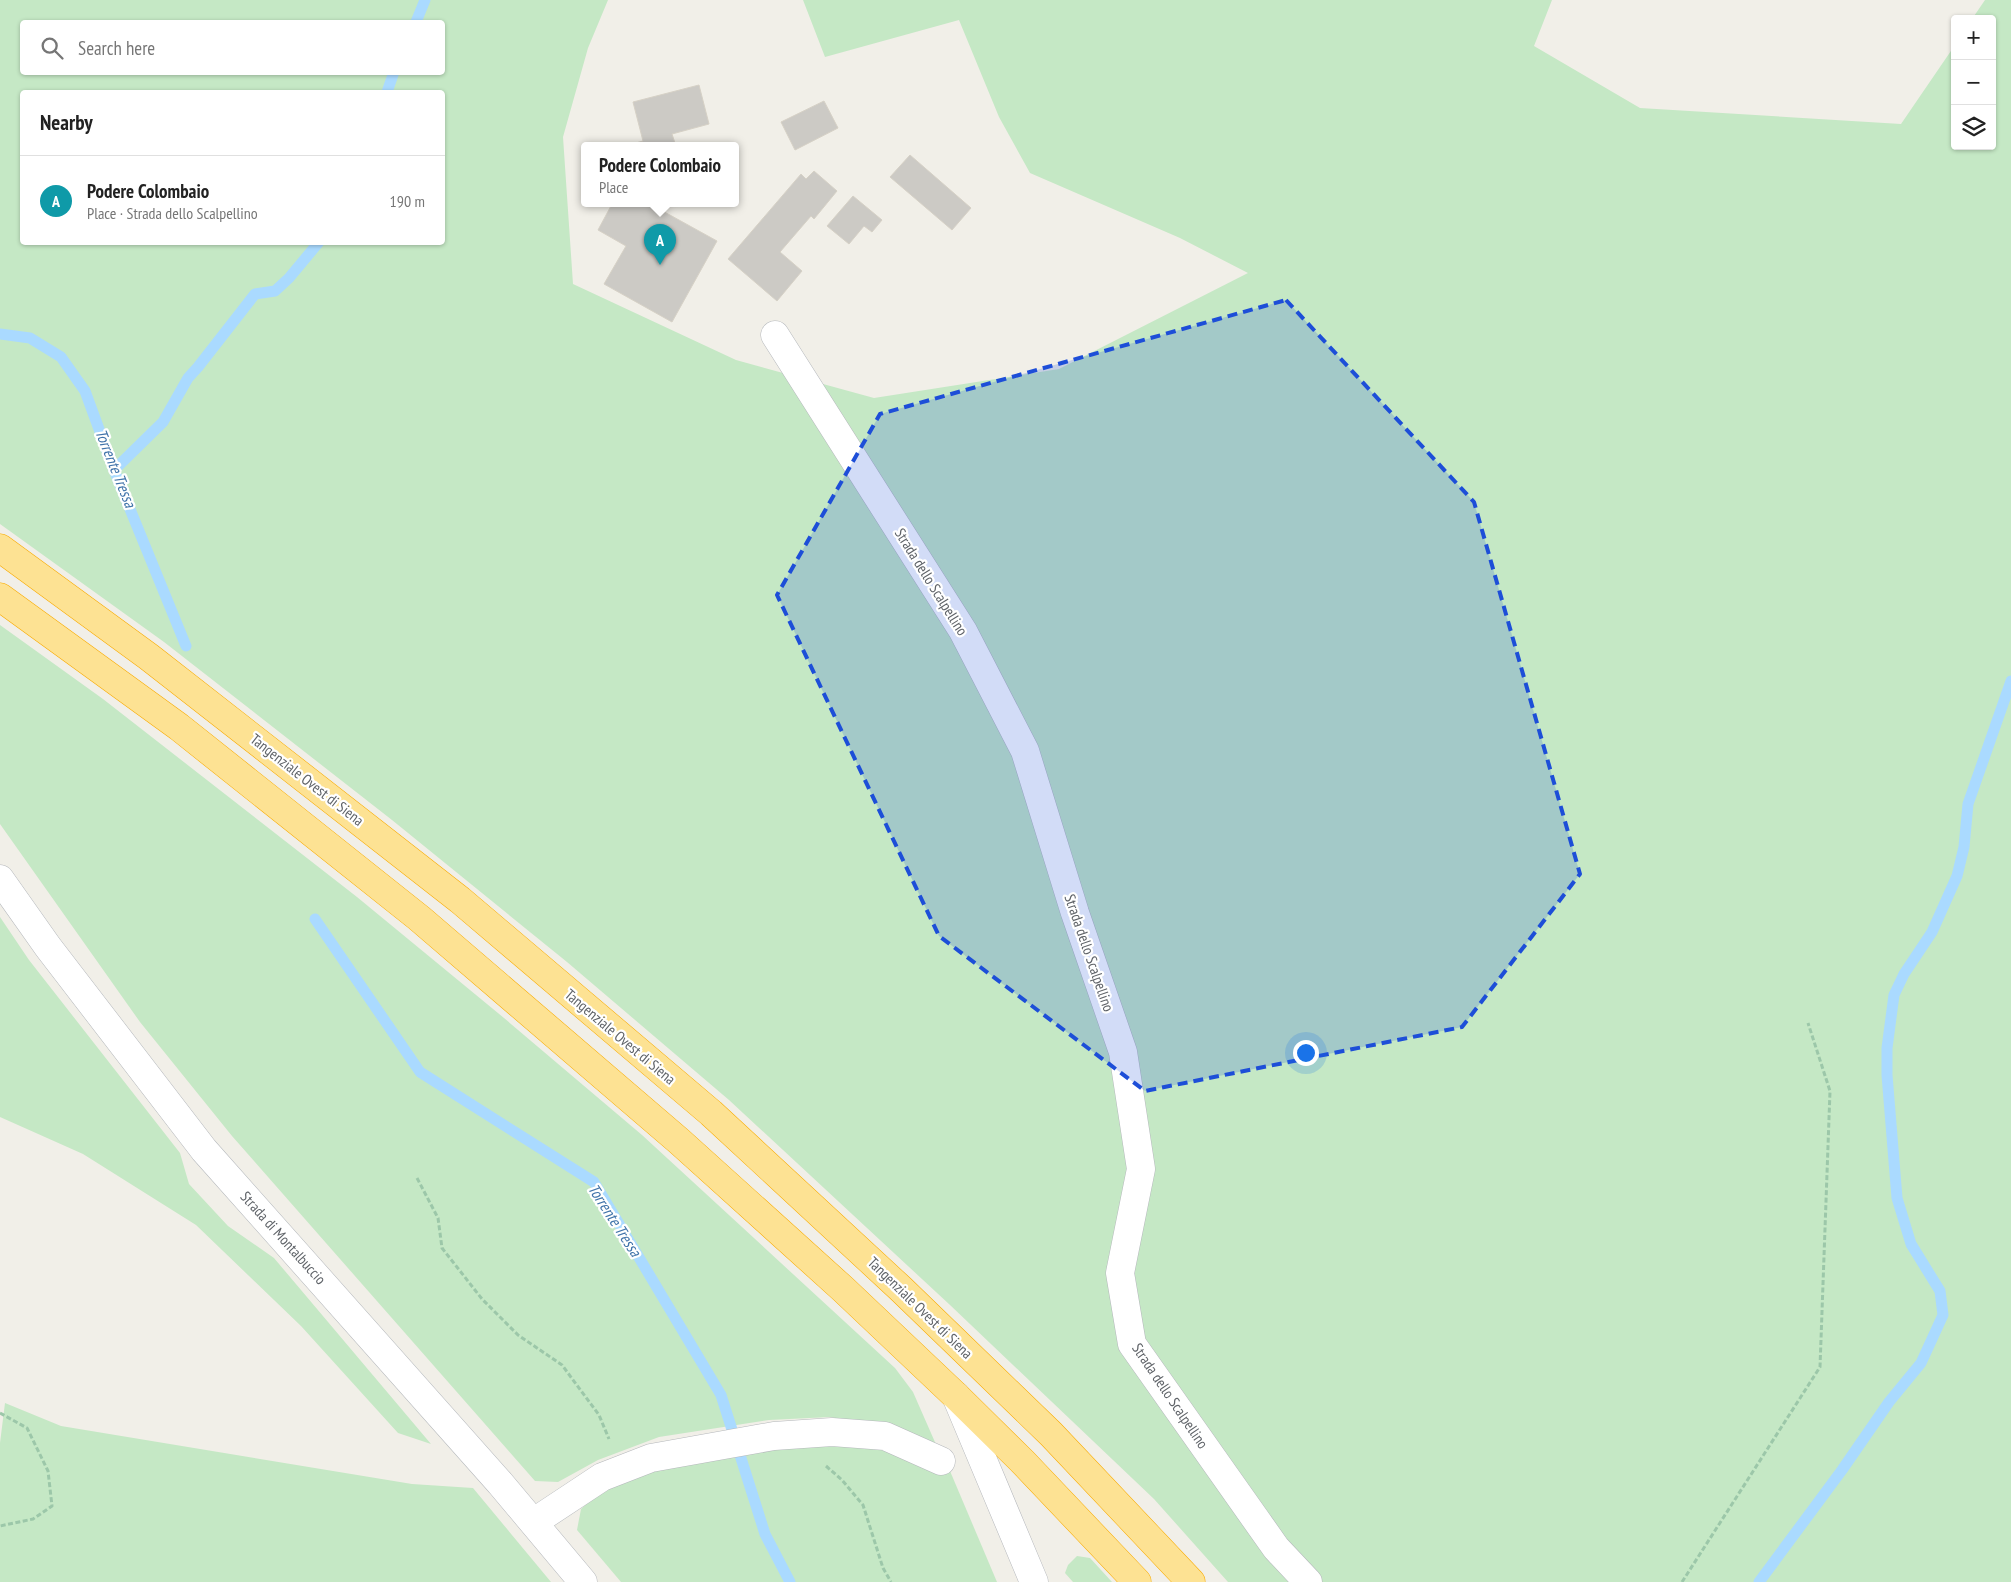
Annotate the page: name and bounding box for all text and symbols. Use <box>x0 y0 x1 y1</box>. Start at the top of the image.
map controls <box>1951 15 1996 150</box>
button: + <box>1951 15 1996 60</box>
search box <box>20 20 445 75</box>
icon: search <box>38 34 66 62</box>
text: Search here <box>78 36 155 60</box>
button: − <box>1951 60 1996 105</box>
button: layers <box>1951 105 1996 150</box>
text: Nearby <box>40 109 93 136</box>
popup <box>581 142 739 207</box>
text: Podere Colombaio <box>599 153 721 177</box>
text: Place <box>599 177 628 197</box>
text: Podere Colombaio <box>87 179 209 203</box>
text: A <box>52 191 60 211</box>
text: 190 m <box>390 191 425 211</box>
text: Place · Strada dello Scalpellino <box>87 203 258 223</box>
pin: A <box>644 224 676 265</box>
water label: Torrente Tressa <box>91 426 141 512</box>
street label: Strada dello Scalpellino <box>891 525 972 639</box>
street label: Tangenziale Ovest di Siena <box>247 729 368 830</box>
street label: Strada dello Scalpellino <box>1060 892 1118 1014</box>
street label: Tangenziale Ovest di Siena <box>561 985 680 1088</box>
your location <box>1293 1040 1319 1066</box>
water label: Torrente Tressa <box>584 1180 647 1261</box>
street label: Strada di Montalbuccio <box>237 1187 330 1288</box>
street label: Tangenziale Ovest di Siena <box>864 1253 977 1363</box>
street label: Strada dello Scalpellino <box>1128 1339 1213 1452</box>

